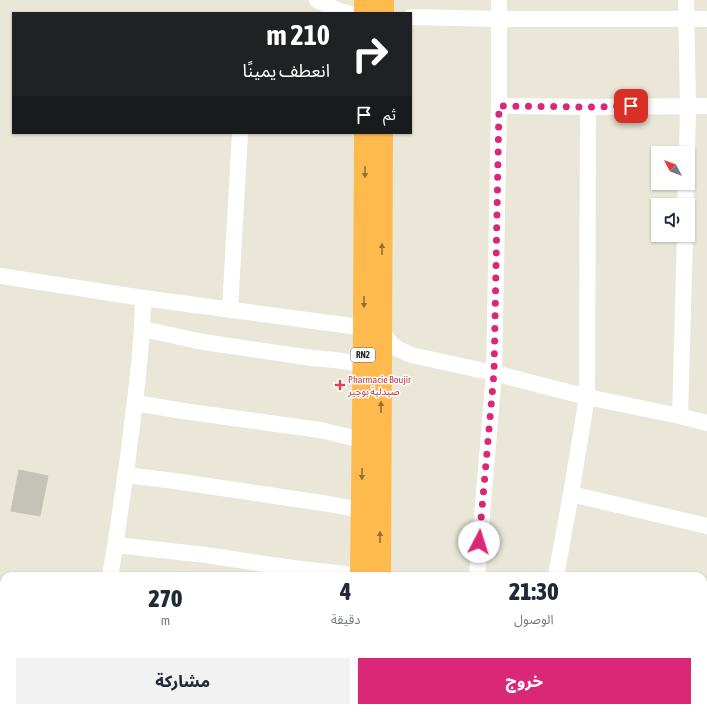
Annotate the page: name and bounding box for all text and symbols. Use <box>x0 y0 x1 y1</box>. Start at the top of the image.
text: 210 m <box>267 19 330 51</box>
icon: right <box>344 28 396 80</box>
text: انعطف يمينًا <box>243 60 330 81</box>
pin <box>614 89 648 123</box>
icon: arrive <box>620 95 642 117</box>
icon: arrive <box>353 104 375 126</box>
text: ثم <box>383 106 396 123</box>
north arrow <box>651 146 695 190</box>
map controls <box>651 146 695 242</box>
one-way arrow <box>362 166 368 179</box>
button: sound <box>651 198 695 242</box>
one-way arrow <box>379 242 385 255</box>
one-way arrow <box>361 296 367 309</box>
road number: RN2 <box>351 348 375 362</box>
place label: Pharmacie Boujir صيدلية بوجير <box>347 374 412 398</box>
marker: Pharmacie Boujir صيدلية بوجير <box>335 380 345 390</box>
one-way arrow <box>378 400 384 413</box>
one-way arrow <box>358 468 365 480</box>
position arrow <box>458 521 500 563</box>
one-way arrow <box>377 530 383 543</box>
text: 4 <box>340 578 351 605</box>
text: 21:30 <box>509 578 558 605</box>
text: 270 <box>149 585 182 612</box>
text: دقيقة <box>331 612 361 627</box>
text: الوصول <box>514 612 554 627</box>
text: m <box>161 613 170 628</box>
button: مشاركة <box>16 658 350 704</box>
button: خروج <box>358 658 691 704</box>

